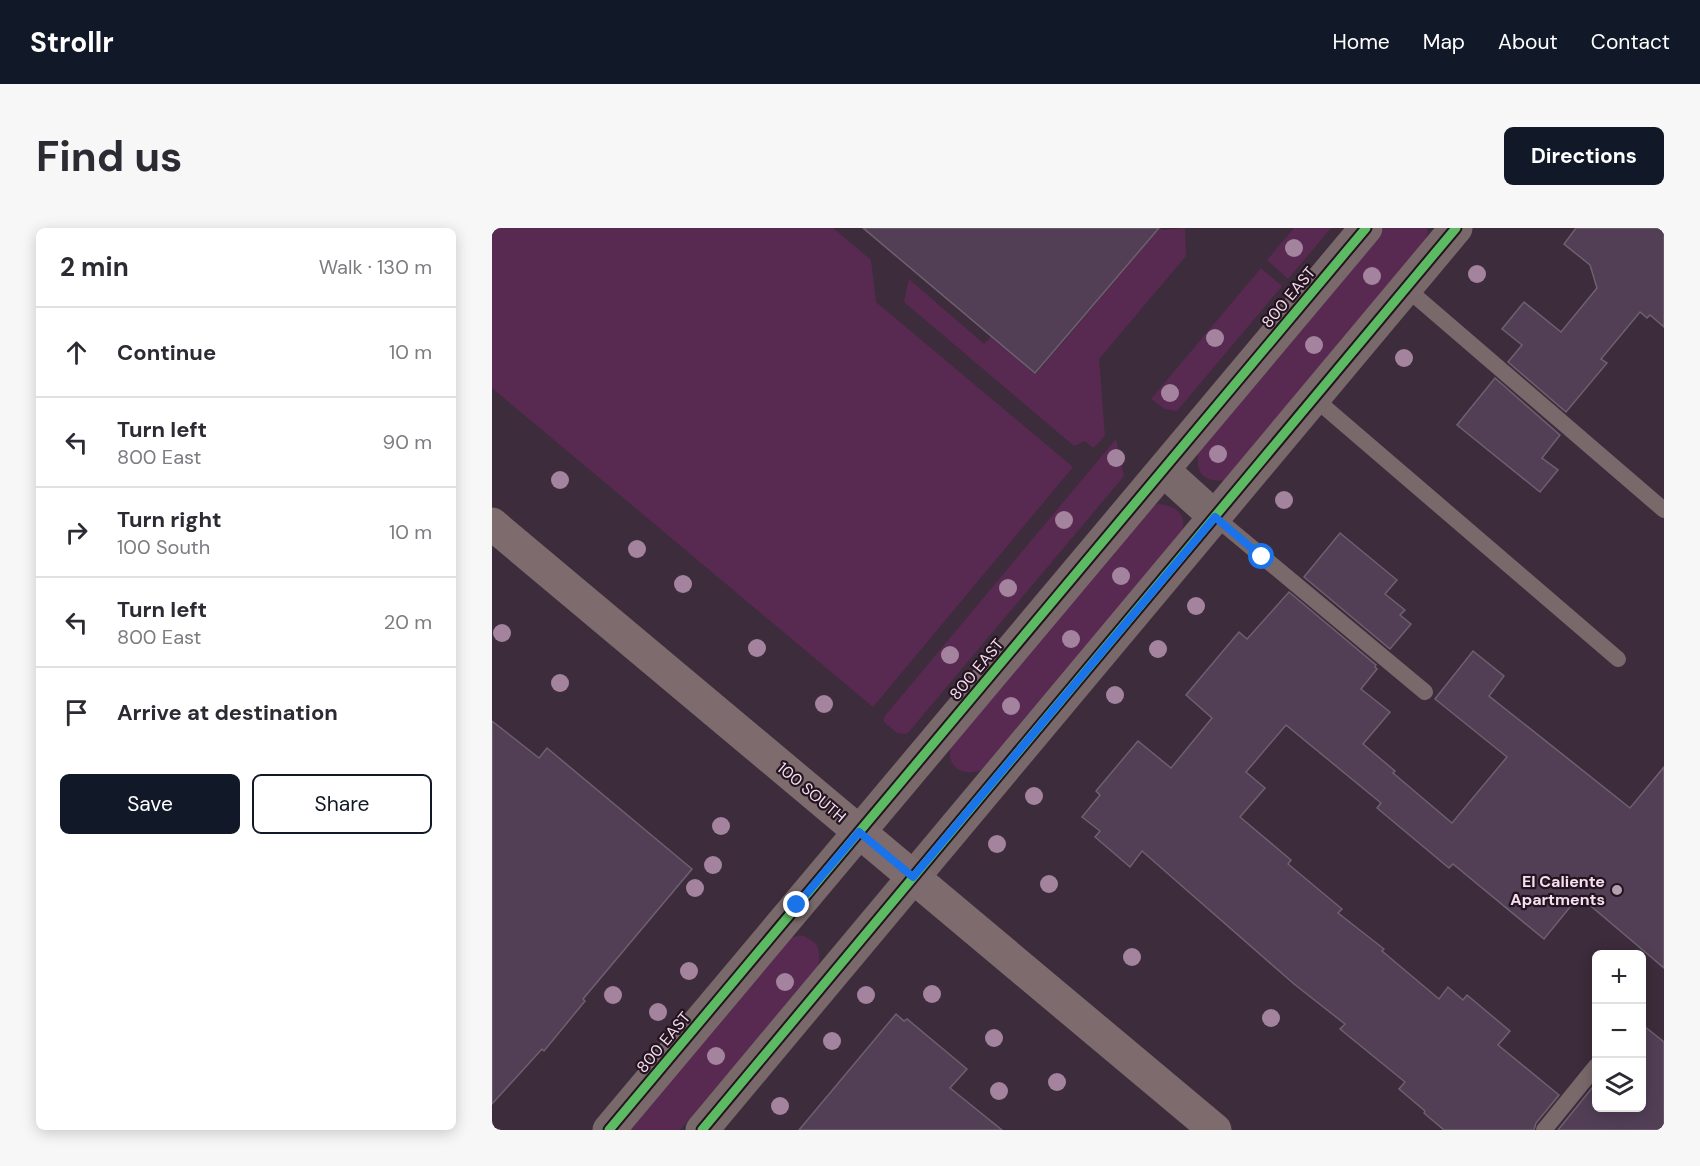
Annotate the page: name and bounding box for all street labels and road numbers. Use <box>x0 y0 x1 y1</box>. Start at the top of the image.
street label: 800 EAST <box>1257 262 1320 332</box>
street label: 800 EAST <box>945 634 1008 704</box>
street label: 100 SOUTH <box>773 758 850 827</box>
street label: 800 EAST <box>632 1007 695 1077</box>

